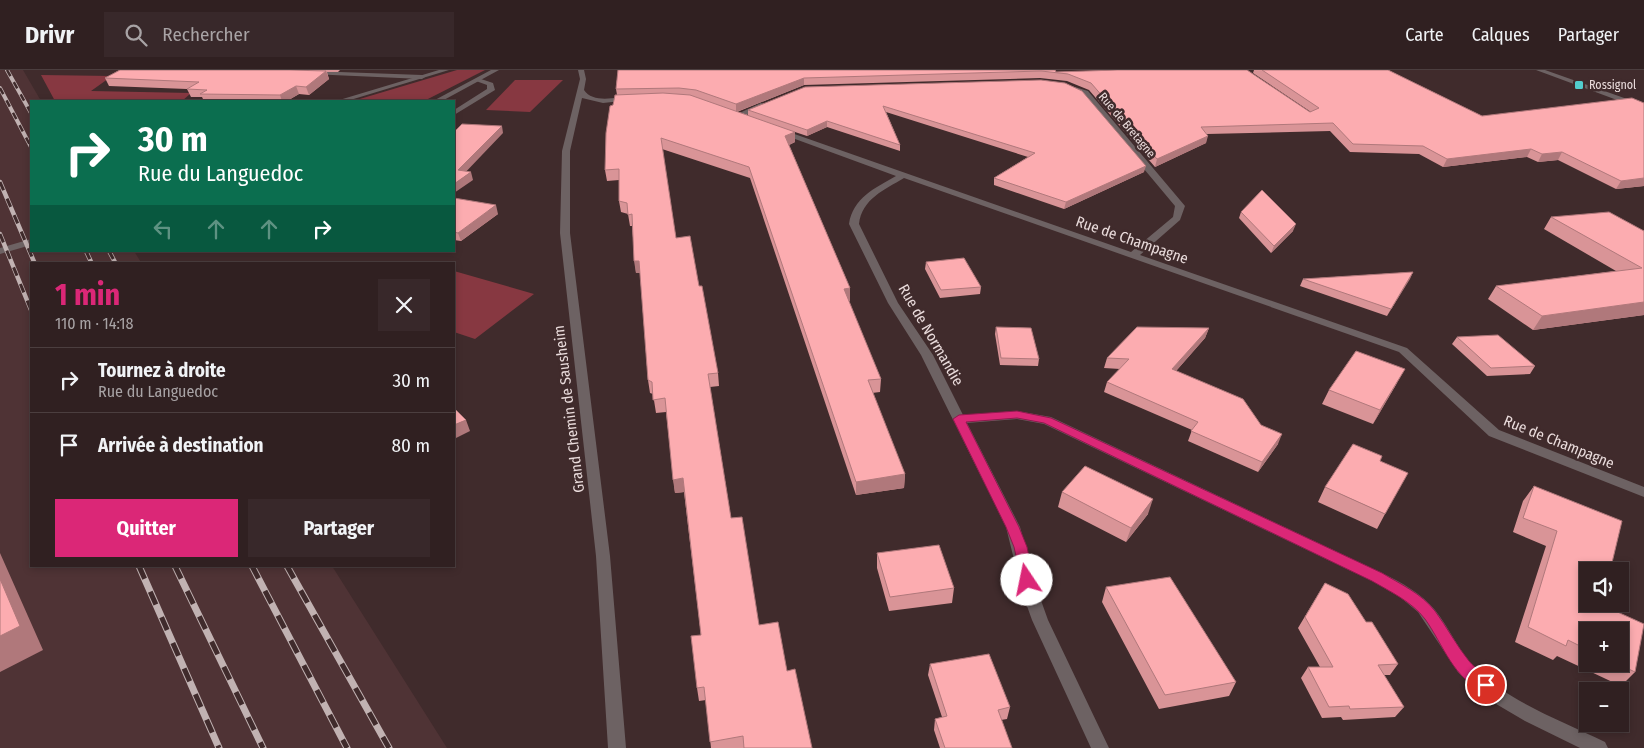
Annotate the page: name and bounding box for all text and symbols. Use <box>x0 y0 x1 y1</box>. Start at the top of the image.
search box <box>104 12 454 57</box>
text: Drivr <box>25 21 74 49</box>
icon: search <box>122 21 150 49</box>
text: Rechercher <box>162 23 250 46</box>
text: Carte <box>1405 24 1444 46</box>
text: Calques <box>1472 24 1530 46</box>
text: Partager <box>1558 24 1619 46</box>
place label: Rossignol <box>1589 78 1636 92</box>
marker: Rossignol <box>1573 79 1585 91</box>
street label: Rue de Bretagne <box>1096 90 1158 160</box>
text: 30 m <box>138 118 208 160</box>
icon: right <box>55 120 120 185</box>
text: Rue du Languedoc <box>138 160 303 187</box>
street label: Rue de Champagne <box>1073 212 1191 268</box>
icon: left <box>149 215 177 243</box>
icon: ahead <box>202 215 230 243</box>
icon: ahead <box>255 215 283 243</box>
icon: right <box>308 215 336 243</box>
text: 1 min <box>55 277 120 313</box>
button: close <box>378 279 430 331</box>
street label: Rue de Normandie <box>895 281 967 389</box>
text: 110 m · 14:18 <box>55 314 134 333</box>
street label: Grand Chemin de Sausheim <box>550 324 588 494</box>
text: Tournez à droite <box>98 359 226 382</box>
icon: right <box>55 366 83 394</box>
text: 30 m <box>392 369 430 392</box>
text: Rue du Languedoc <box>98 382 218 401</box>
street label: Rue de Champagne <box>1501 412 1617 472</box>
icon: arrive <box>55 431 83 459</box>
text: Arrivée à destination <box>98 434 264 457</box>
text: 80 m <box>392 434 430 457</box>
button: Quitter <box>55 499 238 557</box>
button: Partager <box>248 499 430 557</box>
position arrow <box>1000 553 1052 605</box>
map controls <box>1579 562 1629 732</box>
button: sound <box>1579 562 1629 612</box>
button: + <box>1579 622 1629 672</box>
pin <box>1465 664 1507 706</box>
icon: arrive <box>1472 671 1500 699</box>
button: − <box>1579 682 1629 732</box>

